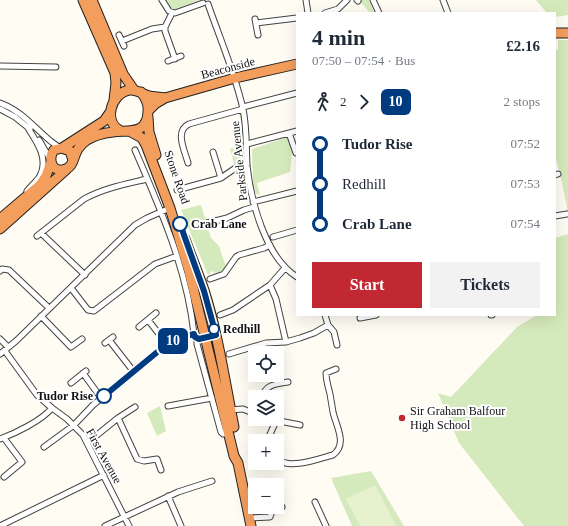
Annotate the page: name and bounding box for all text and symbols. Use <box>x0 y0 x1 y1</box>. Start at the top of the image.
text: 4 min <box>312 25 365 50</box>
text: £2.16 <box>506 38 540 54</box>
text: 07:50 – 07:54 · Bus <box>312 53 415 68</box>
street label: Beaconside <box>199 54 257 82</box>
icon: walk <box>312 91 334 113</box>
icon: forward <box>353 91 375 113</box>
text: 2 <box>340 94 347 109</box>
text: 10 <box>389 94 403 109</box>
text: 2 stops <box>504 94 540 109</box>
street label: Parkside Avenue <box>228 120 250 202</box>
text: Tudor Rise <box>342 136 412 152</box>
text: 07:52 <box>510 136 540 151</box>
street label: Stone Road <box>161 148 193 206</box>
text: Redhill <box>342 176 386 192</box>
text: 07:53 <box>510 176 540 191</box>
marker: Crab Lane <box>172 216 188 232</box>
text: Crab Lane <box>342 216 412 232</box>
text: 07:54 <box>510 216 540 231</box>
place label: Crab Lane <box>191 217 247 231</box>
button: Start <box>312 262 422 308</box>
button: Tickets <box>430 262 540 308</box>
place label: Redhill <box>223 322 261 336</box>
marker: Redhill <box>208 323 220 335</box>
line badge: 10 <box>155 328 191 354</box>
text: 10 <box>166 333 180 348</box>
map controls <box>248 346 284 514</box>
button: locate <box>248 346 284 382</box>
marker: Tudor Rise <box>96 388 112 404</box>
place label: Tudor Rise <box>37 389 94 403</box>
button: layers <box>248 390 284 426</box>
place label: Sir Graham Balfour High School <box>410 404 505 432</box>
marker: Sir Graham Balfour High School <box>397 413 407 423</box>
street label: First Avenue <box>83 426 125 486</box>
button: + <box>248 434 284 470</box>
button: − <box>248 478 284 514</box>

